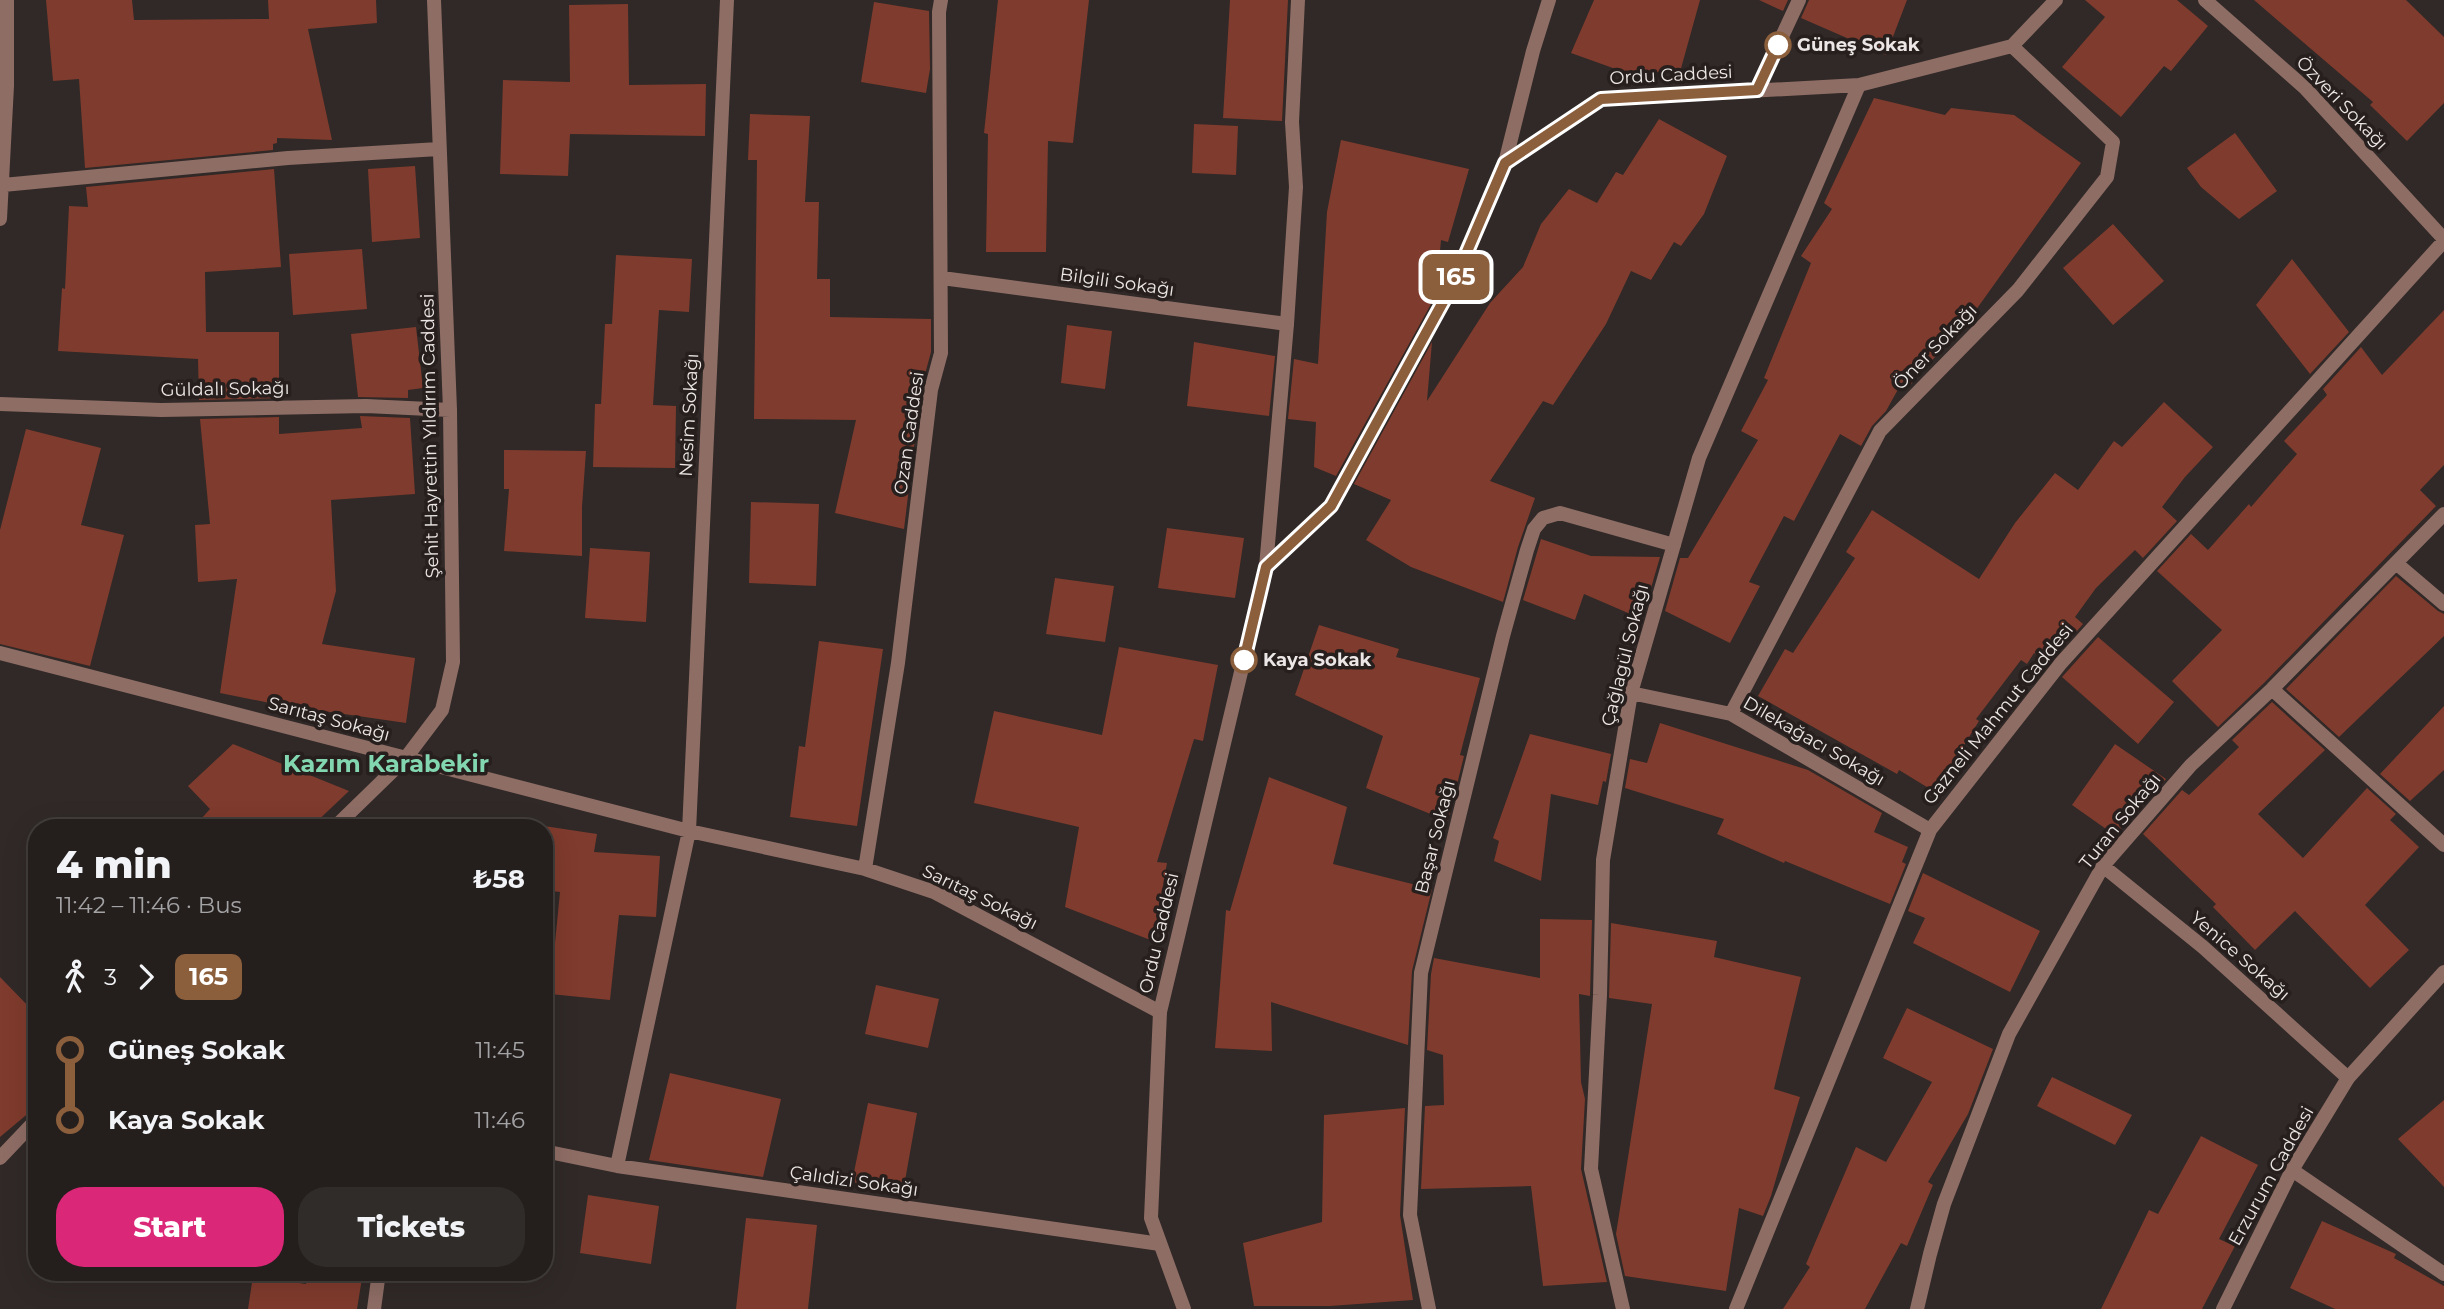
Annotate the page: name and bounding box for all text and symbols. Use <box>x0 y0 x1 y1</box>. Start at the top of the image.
marker: Güneş Sokak <box>1765 32 1791 58</box>
place label: Güneş Sokak <box>1797 34 1920 56</box>
street label: Özveri Sokağı <box>2292 52 2392 154</box>
street label: Ordu Caddesi <box>1609 61 1733 89</box>
line badge: 165 <box>1416 254 1496 300</box>
text: 165 <box>1437 262 1475 291</box>
street label: Bilgili Sokağı <box>1058 263 1176 301</box>
street label: Şehit Hayrettin Yıldırım Caddesi <box>417 293 443 579</box>
street label: Öner Sokağı <box>1889 300 1981 394</box>
street label: Nesim Sokağı <box>675 353 703 477</box>
street label: Ozan Caddesi <box>889 370 929 496</box>
street label: Güldalı Sokağı <box>160 377 290 401</box>
street label: Çağlagül Sokağı <box>1597 582 1653 728</box>
street label: Gazneli Mahmut Caddesi <box>1918 619 2078 809</box>
marker: Kaya Sokak <box>1231 647 1257 673</box>
place label: Kaya Sokak <box>1263 649 1372 671</box>
street label: Dilekağacı Sokağı <box>1739 691 1889 791</box>
street label: Sarıtaş Sokağı <box>266 692 392 746</box>
district label: Kazım Karabekir <box>283 749 489 778</box>
street label: Turan Sokağı <box>2075 769 2165 873</box>
street label: Başar Sokağı <box>1410 778 1460 896</box>
text: 4 min <box>56 841 172 888</box>
street label: Sarıtaş Sokağı <box>919 860 1041 934</box>
text: ₺58 <box>473 863 525 895</box>
street label: Ordu Caddesi <box>1134 870 1184 996</box>
text: 11:42 – 11:46 · Bus <box>56 891 242 919</box>
street label: Yenice Sokağı <box>2186 907 2294 1005</box>
icon: walk <box>56 958 94 996</box>
icon: forward <box>127 958 165 996</box>
text: 165 <box>189 962 228 991</box>
text: 3 <box>104 963 117 991</box>
text: Güneş Sokak <box>108 1034 285 1066</box>
text: 11:45 <box>475 1036 525 1064</box>
street label: Erzurum Caddesi <box>2224 1103 2318 1249</box>
text: Kaya Sokak <box>108 1104 265 1136</box>
text: 11:46 <box>474 1106 525 1134</box>
street label: Çalıdizi Sokağı <box>788 1161 920 1201</box>
button: Start <box>56 1187 284 1267</box>
button: Tickets <box>298 1187 525 1267</box>

